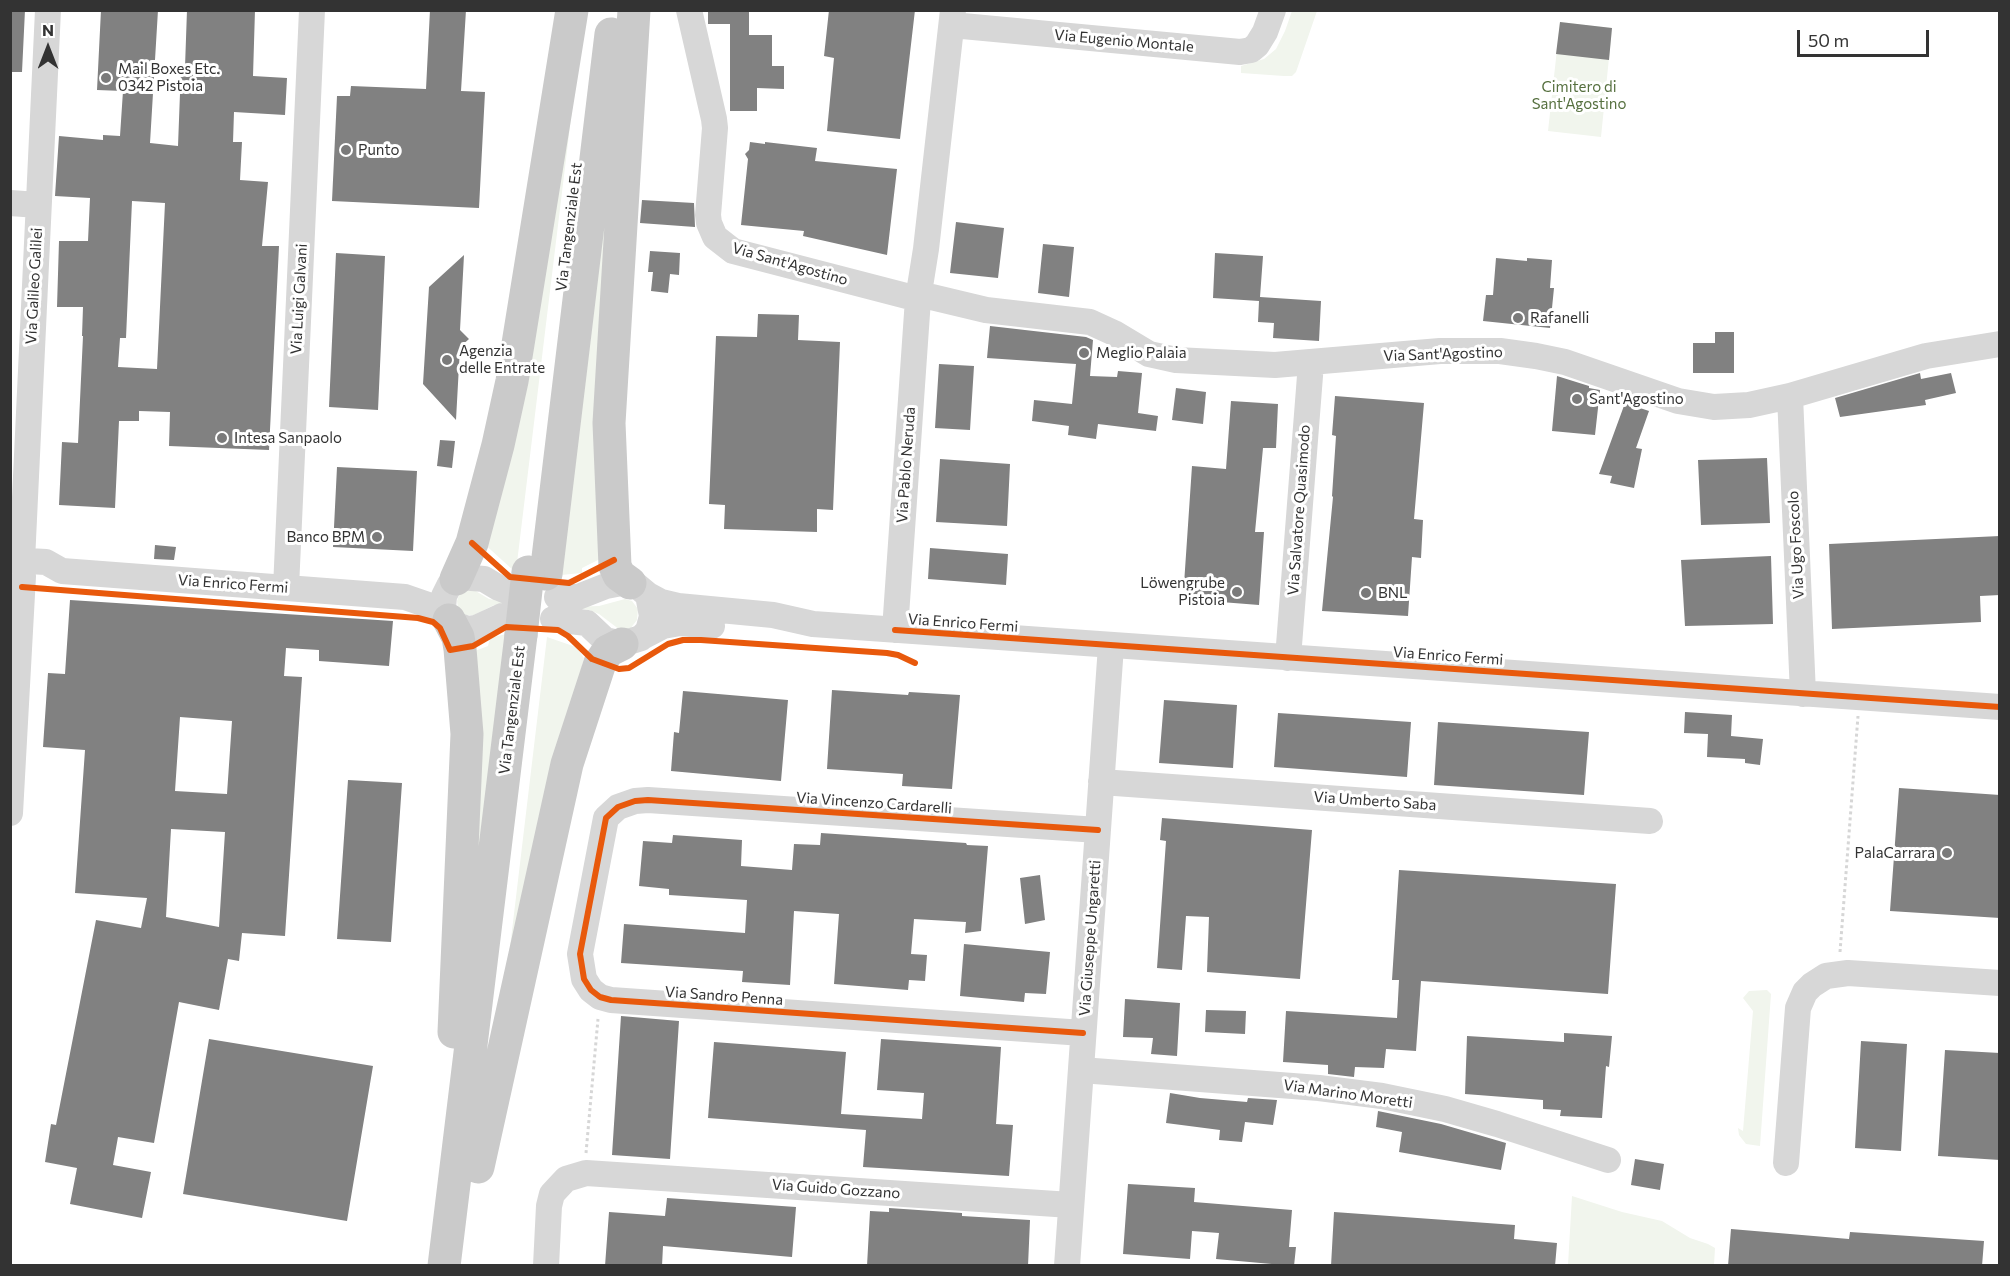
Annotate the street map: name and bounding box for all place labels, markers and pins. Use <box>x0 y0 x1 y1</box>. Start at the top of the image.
place label: Mail Boxes Etc. 0342 Pistoia <box>118 60 220 95</box>
marker: Mail Boxes Etc. 0342 Pistoia <box>99 71 113 85</box>
place label: Punto <box>358 141 399 159</box>
marker: Punto <box>339 143 353 157</box>
place label: Rafanelli <box>1530 309 1589 327</box>
marker: Rafanelli <box>1511 311 1525 325</box>
place label: Agenzia delle Entrate <box>459 342 545 377</box>
place label: Meglio Palaia <box>1096 344 1186 362</box>
marker: Meglio Palaia <box>1077 346 1091 360</box>
marker: Agenzia delle Entrate <box>440 353 454 367</box>
place label: Sant'Agostino <box>1589 390 1684 408</box>
marker: Sant'Agostino <box>1570 392 1584 406</box>
place label: Intesa Sanpaolo <box>234 429 342 447</box>
marker: Intesa Sanpaolo <box>215 431 229 445</box>
place label: Banco BPM <box>286 528 365 546</box>
marker: Banco BPM <box>370 530 384 544</box>
place label: Löwengrube Pistoia <box>1140 574 1225 609</box>
place label: BNL <box>1378 584 1408 602</box>
marker: Löwengrube Pistoia <box>1230 585 1244 599</box>
marker: BNL <box>1359 586 1373 600</box>
place label: PalaCarrara <box>1855 844 1935 862</box>
marker: PalaCarrara <box>1940 846 1954 860</box>

